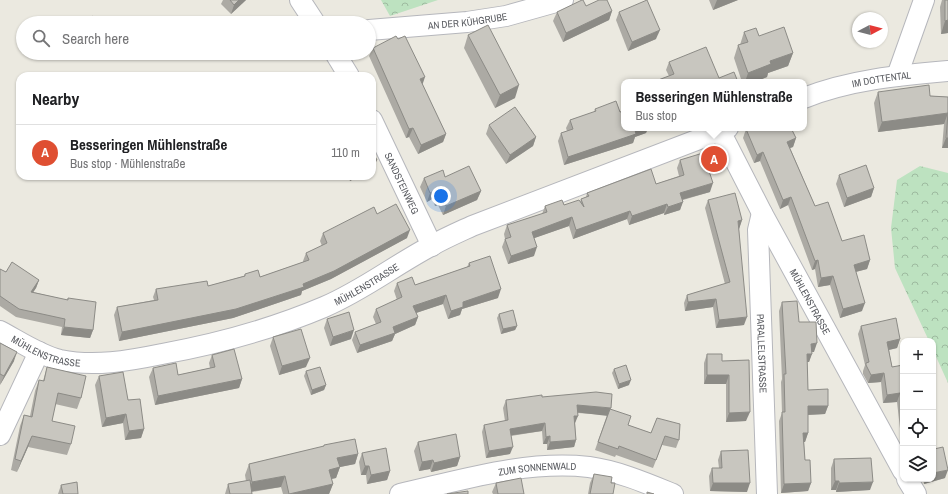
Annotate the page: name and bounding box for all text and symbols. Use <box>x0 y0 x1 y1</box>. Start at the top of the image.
street label: AN DER KÜHGRUBE <box>426 9 508 32</box>
north arrow <box>852 12 888 48</box>
search box <box>16 16 376 60</box>
icon: search <box>30 27 52 49</box>
text: Search here <box>62 28 129 49</box>
street label: IM DOTTENTAL <box>851 68 912 90</box>
popup <box>621 79 807 131</box>
text: Besseringen Mühlenstraße <box>635 86 793 107</box>
text: Nearby <box>32 87 79 110</box>
text: Bus stop <box>635 107 677 124</box>
text: Besseringen Mühlenstraße <box>70 134 227 155</box>
text: A <box>41 144 49 161</box>
text: 110 m <box>331 144 360 161</box>
pin: A <box>701 144 727 174</box>
street label: SANDSTEINWEG <box>382 150 422 216</box>
text: Bus stop · Mühlenstraße <box>70 155 186 172</box>
your location <box>431 186 451 206</box>
street label: MÜHLENSTRASSE <box>332 260 401 308</box>
street label: MÜHLENSTRASSE <box>787 266 834 337</box>
street label: PARALLELSTRASSE <box>754 314 770 393</box>
street label: MÜHLENSTRASSE <box>9 332 81 369</box>
map controls <box>900 338 936 482</box>
button: + <box>900 338 936 374</box>
button: − <box>900 374 936 410</box>
button: locate <box>900 410 936 446</box>
button: layers <box>900 446 936 482</box>
street label: ZUM SONNENWALD <box>497 459 577 478</box>

